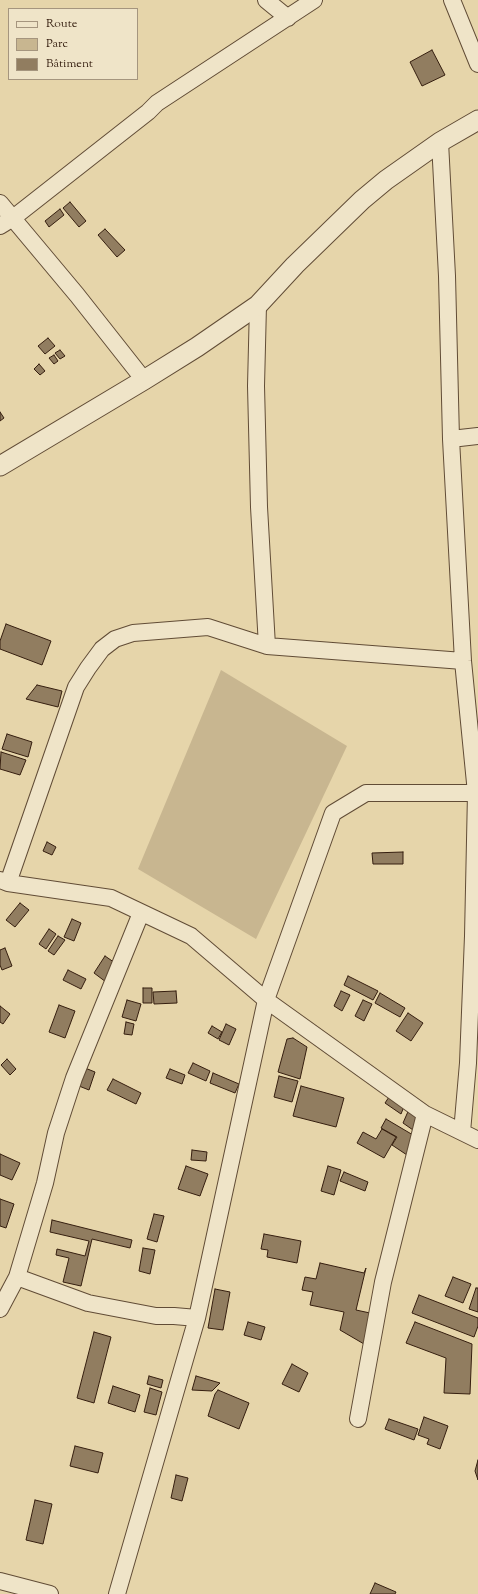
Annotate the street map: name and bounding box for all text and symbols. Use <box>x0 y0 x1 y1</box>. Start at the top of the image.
legend <box>8 8 138 80</box>
text: Route <box>46 15 77 33</box>
text: Parc <box>46 35 68 53</box>
text: Bâtiment <box>46 55 93 73</box>

